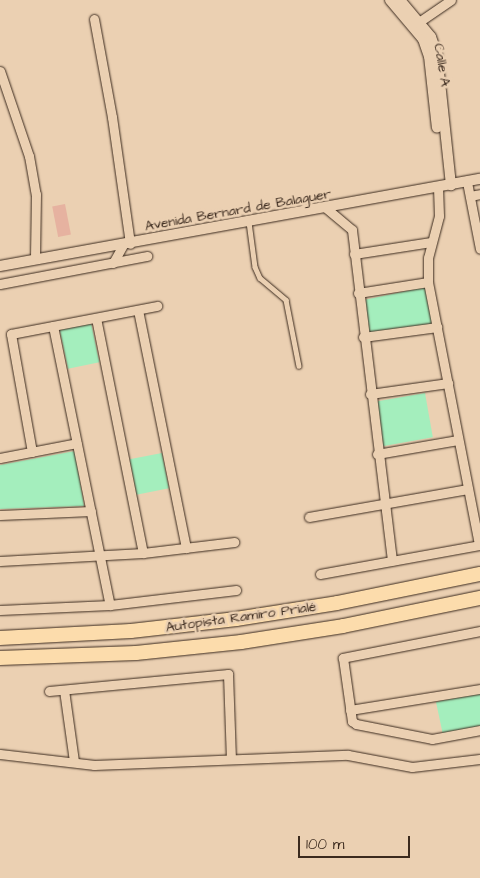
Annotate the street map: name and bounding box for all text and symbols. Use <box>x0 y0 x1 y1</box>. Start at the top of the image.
street label: Calle A <box>430 42 454 88</box>
street label: Avenida Bernard de Balaguer <box>143 185 333 235</box>
street label: Autopista Ramiro Prialé <box>165 598 317 636</box>
scale bar <box>300 826 412 858</box>
text: 100 m <box>306 834 345 855</box>

